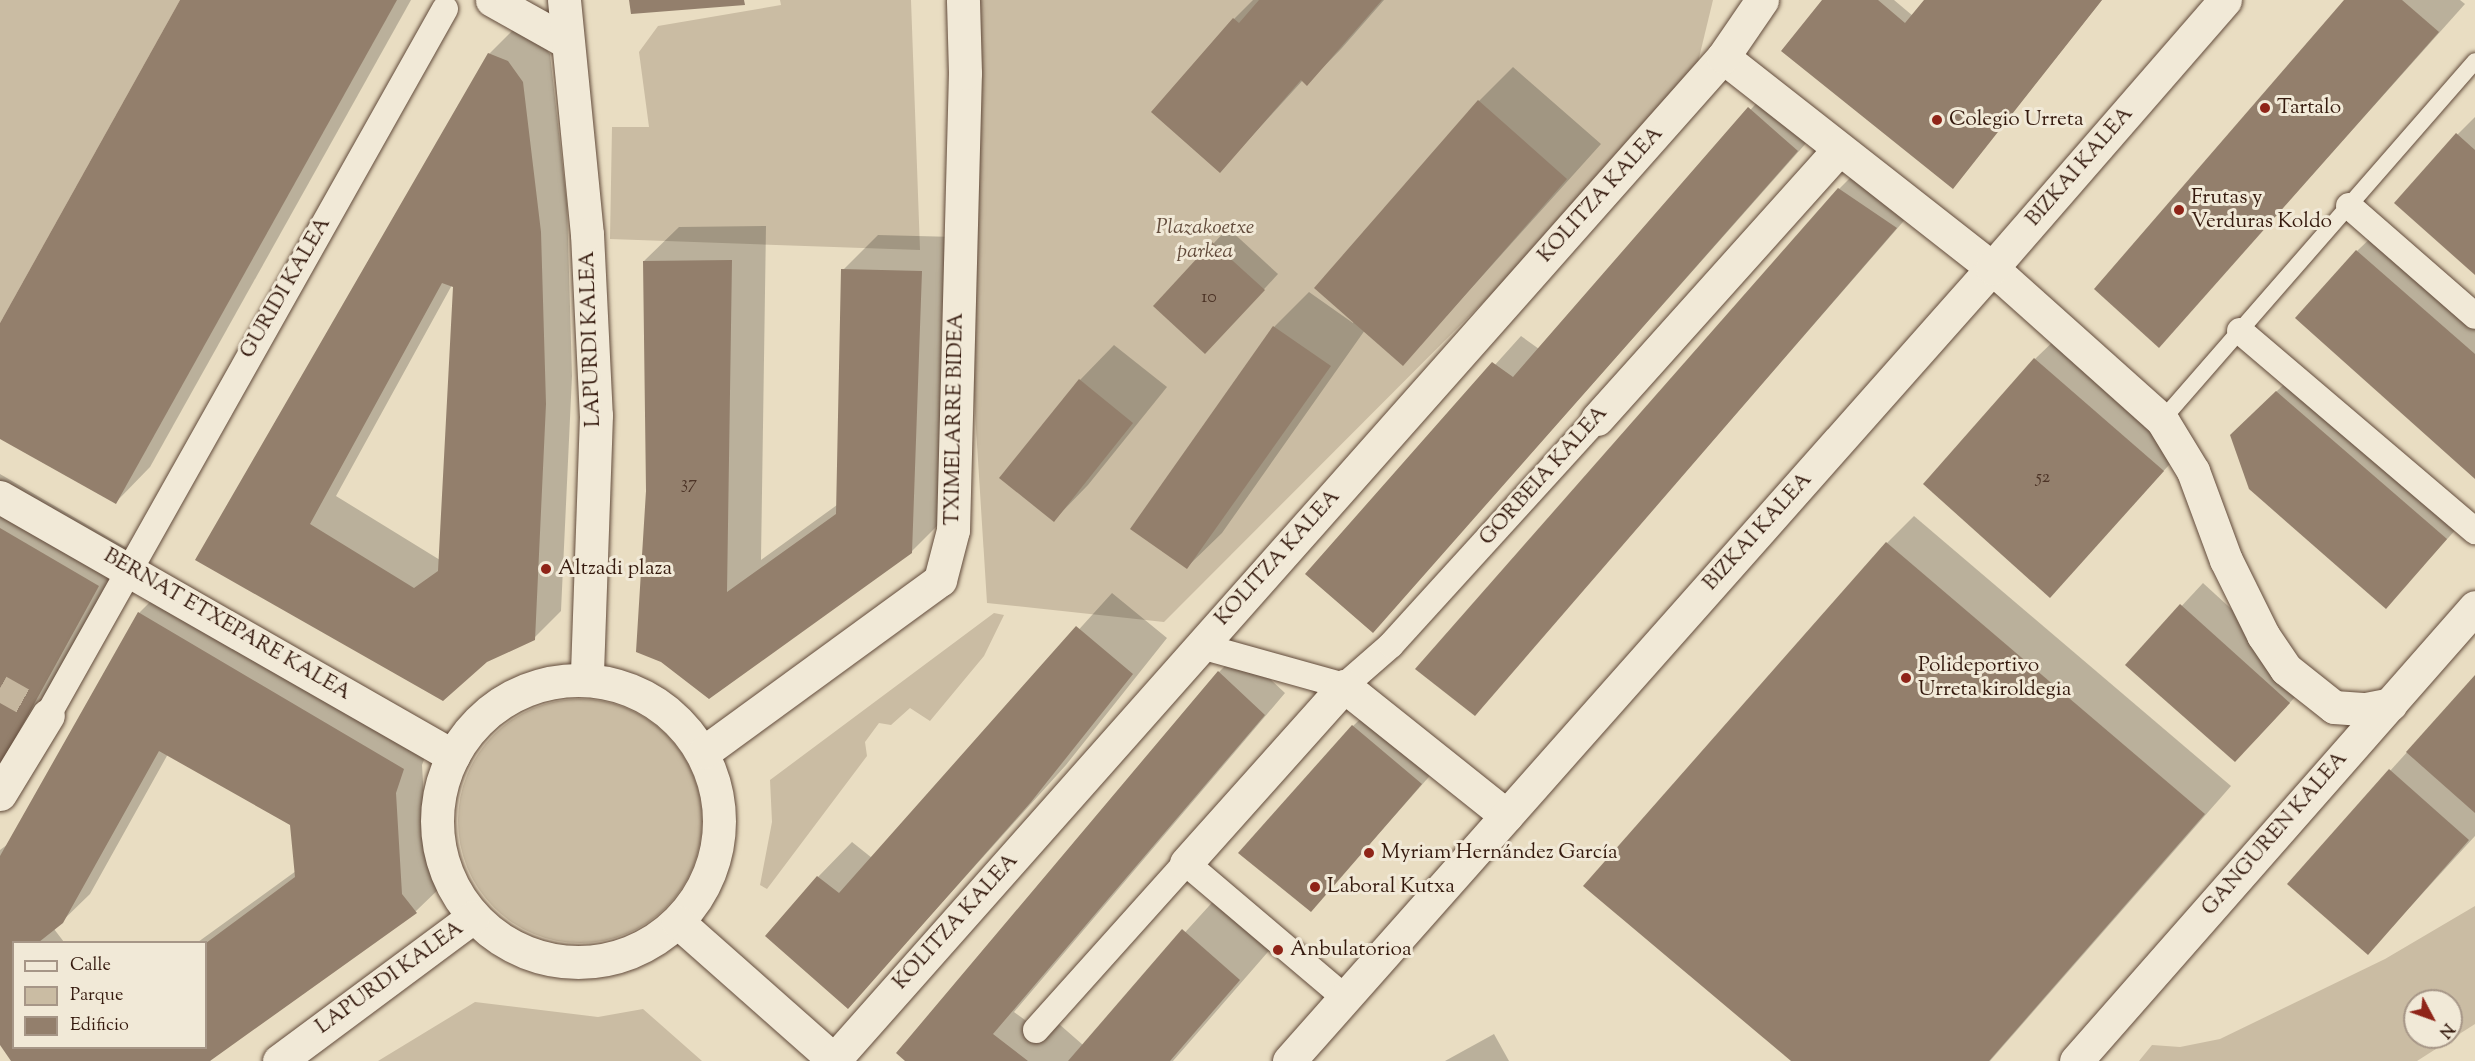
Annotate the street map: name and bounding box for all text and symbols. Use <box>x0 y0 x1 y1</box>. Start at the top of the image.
place label: Tartalo <box>2277 95 2341 121</box>
marker: Tartalo <box>2258 101 2272 115</box>
street label: BIZKAI KALEA <box>2021 102 2139 232</box>
place label: Colegio Urreta <box>1949 107 2084 133</box>
marker: Colegio Urreta <box>1930 113 1944 127</box>
street label: KOLITZA KALEA <box>1533 122 1669 268</box>
place label: Frutas y Verduras Koldo <box>2191 185 2332 235</box>
marker: Frutas y Verduras Koldo <box>2172 203 2186 217</box>
street label: GURIDI KALEA <box>235 213 337 363</box>
park label: Plazakoetxe parkea <box>1156 215 1254 265</box>
street label: LAPURDI KALEA <box>575 250 607 428</box>
house number: 10 <box>1201 287 1217 309</box>
street label: TXIMELARRE BIDEA <box>941 312 969 526</box>
street label: GORBEIA KALEA <box>1475 401 1613 551</box>
house number: 52 <box>2036 467 2050 489</box>
street label: BIZKAI KALEA <box>1698 468 1818 596</box>
house number: 37 <box>681 473 697 495</box>
street label: KOLITZA KALEA <box>1210 485 1346 631</box>
street label: BERNAT ETXEPARE KALEA <box>99 544 355 706</box>
place label: Altzadi plaza <box>558 556 672 582</box>
marker: Altzadi plaza <box>539 562 553 576</box>
place label: Polideportivo Urreta kiroldegia <box>1918 653 2071 703</box>
marker: Polideportivo Urreta kiroldegia <box>1899 671 1913 685</box>
street label: GANGUREN KALEA <box>2197 747 2353 921</box>
place label: Myriam Hernández García <box>1381 840 1618 866</box>
marker: Myriam Hernández García <box>1362 846 1376 860</box>
street label: KOLITZA KALEA <box>888 849 1024 995</box>
place label: Laboral Kutxa <box>1327 874 1455 900</box>
marker: Laboral Kutxa <box>1308 880 1322 894</box>
street label: LAPURDI KALEA <box>311 916 469 1040</box>
place label: Anbulatorioa <box>1290 937 1412 963</box>
legend <box>12 941 207 1049</box>
marker: Anbulatorioa <box>1271 943 1285 957</box>
text: Calle <box>70 953 111 979</box>
text: Parque <box>70 983 123 1009</box>
north arrow <box>2403 989 2463 1049</box>
text: Edificio <box>70 1013 129 1039</box>
text: N <box>2433 1017 2458 1042</box>

